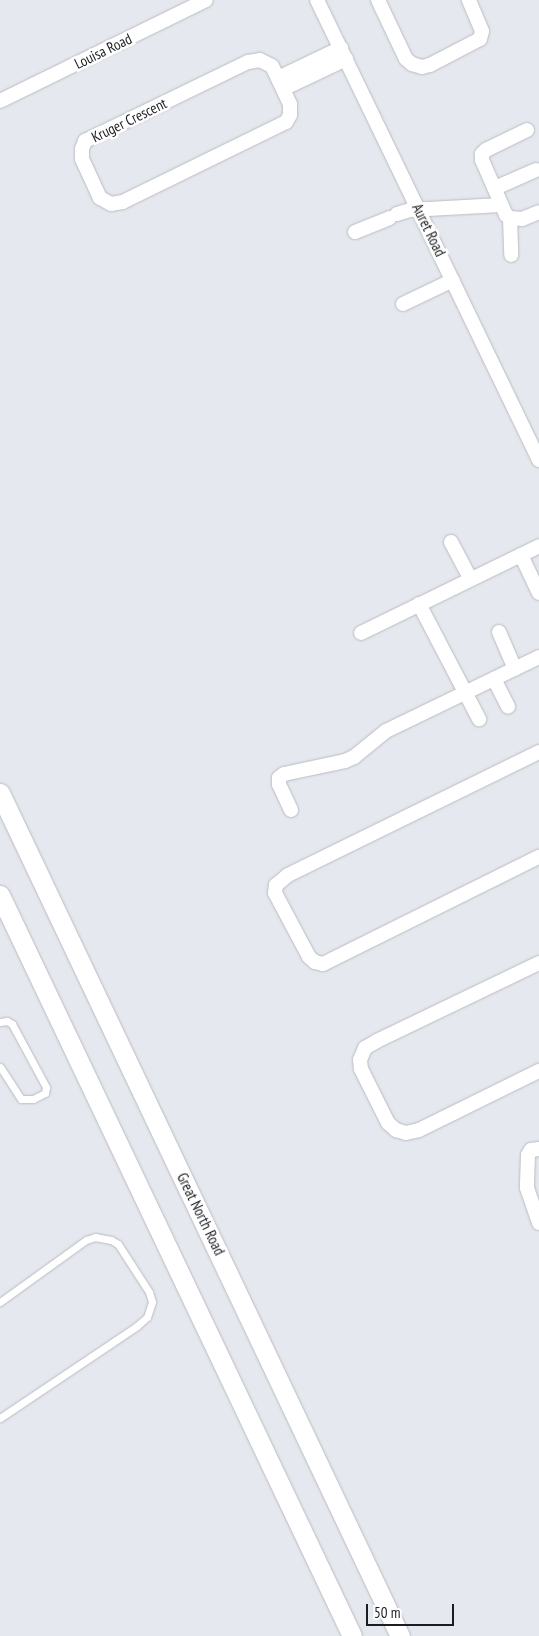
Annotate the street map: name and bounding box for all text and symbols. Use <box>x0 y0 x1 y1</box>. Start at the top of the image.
street label: Louisa Road <box>71 29 135 73</box>
street label: Kruger Crescent <box>88 94 170 146</box>
street label: Auret Road <box>408 201 450 259</box>
street label: Great North Road <box>173 1170 229 1258</box>
scale bar <box>369 1594 456 1626</box>
text: 50 m <box>374 1603 400 1622</box>

